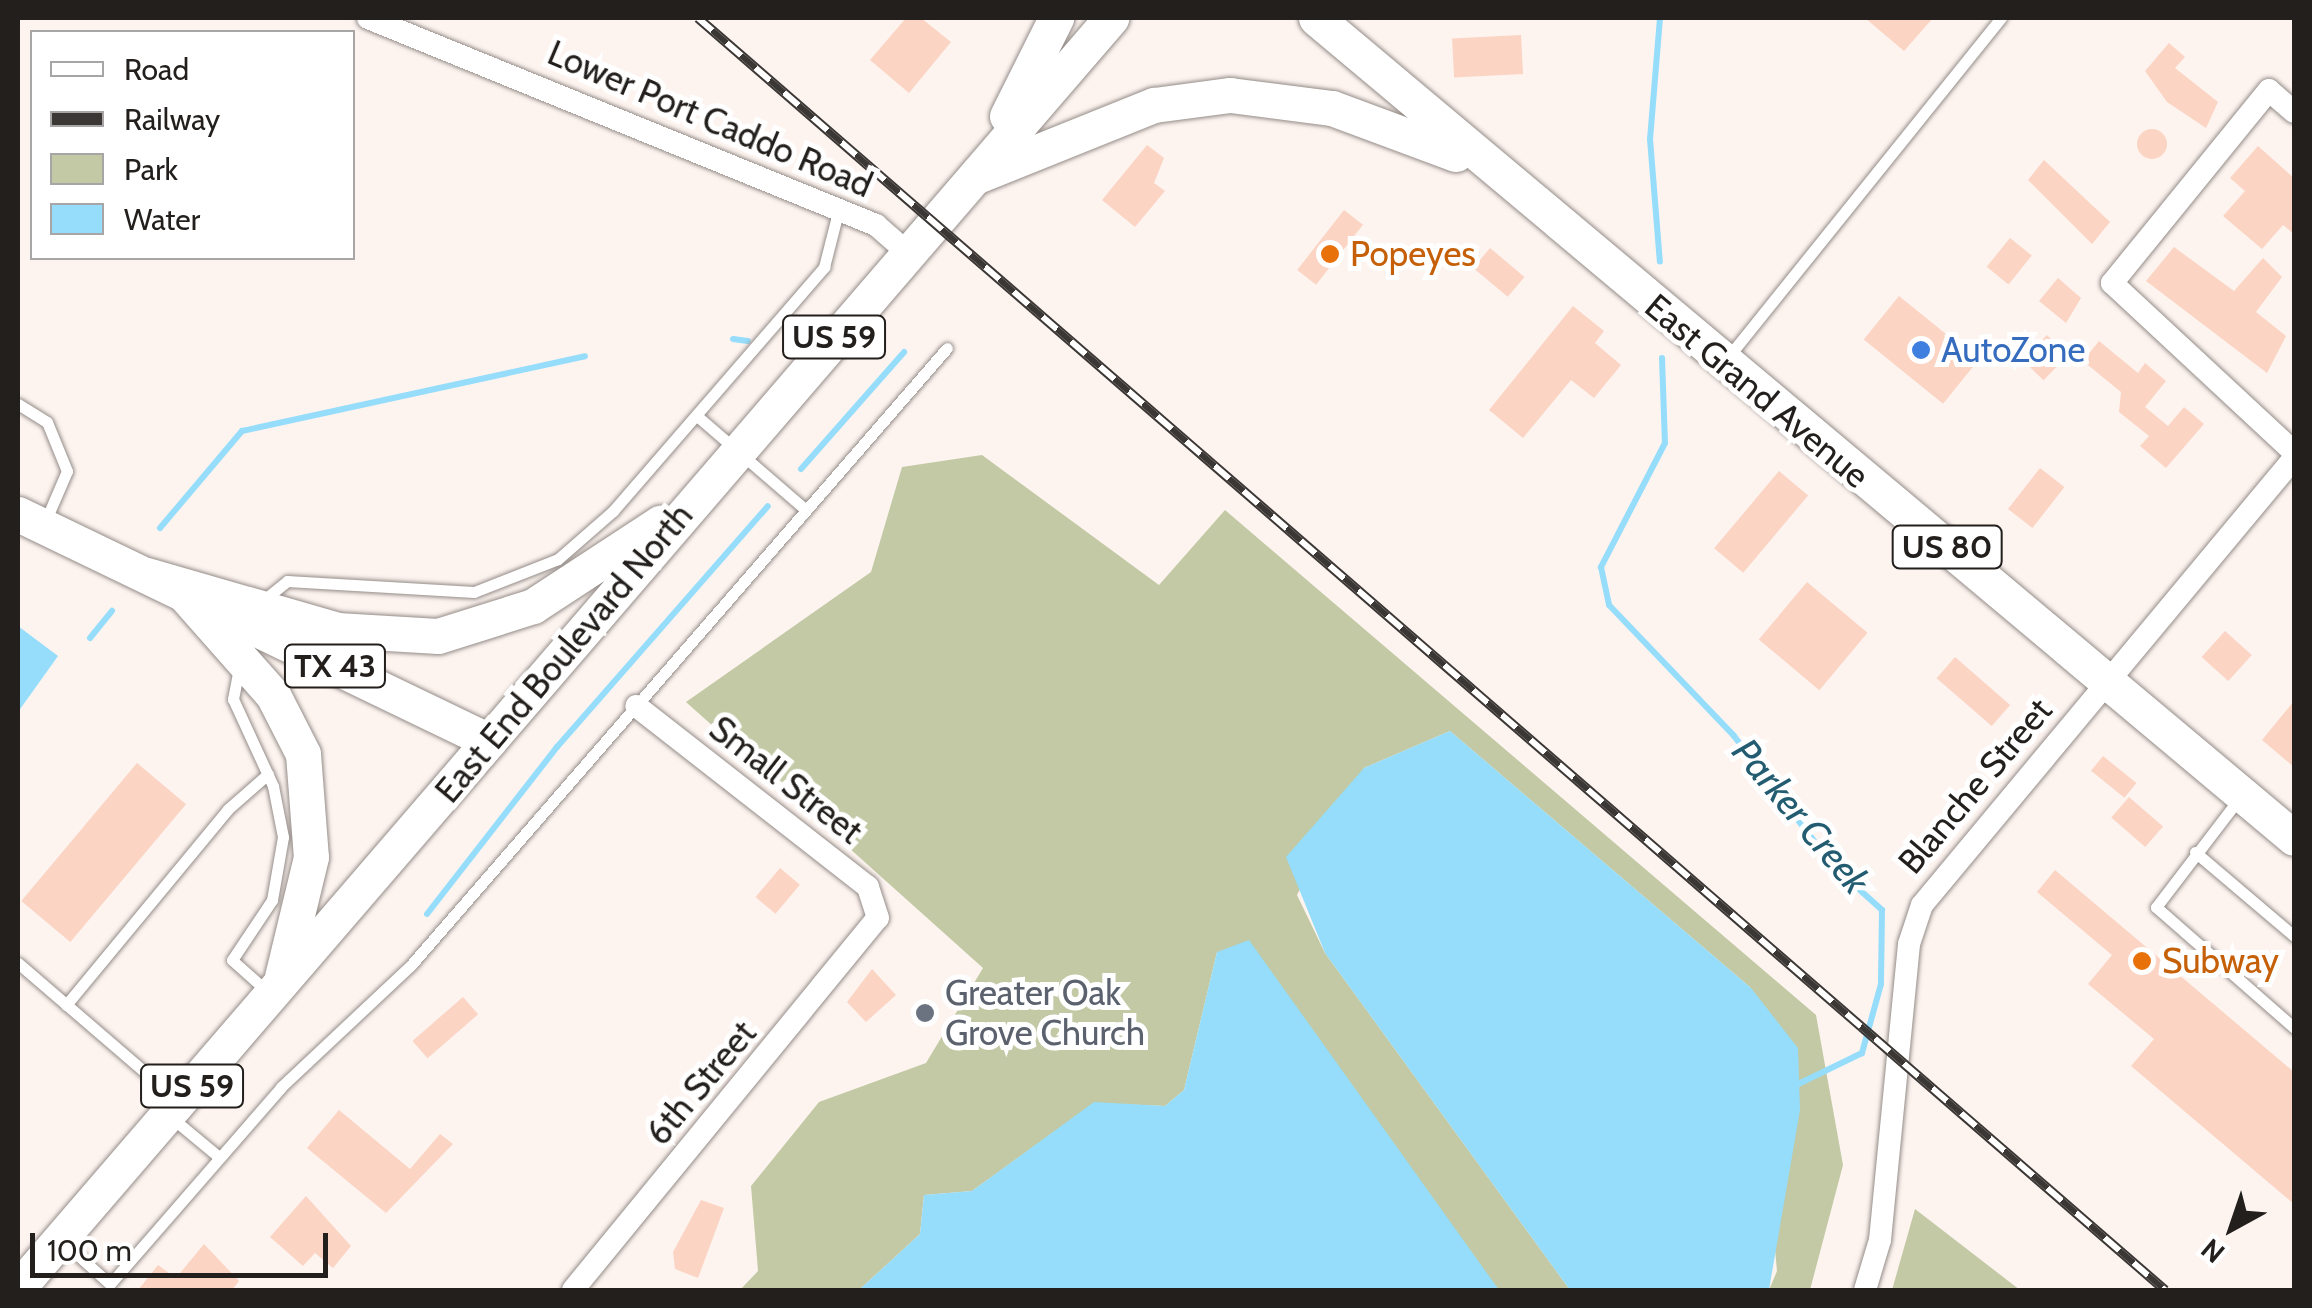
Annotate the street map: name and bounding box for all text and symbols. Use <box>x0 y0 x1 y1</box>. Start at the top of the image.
legend <box>30 30 355 260</box>
street label: Lower Port Caddo Road <box>542 32 878 206</box>
text: Road <box>124 51 189 88</box>
text: Railway <box>124 101 220 138</box>
text: Park <box>124 151 178 188</box>
text: Water <box>124 201 200 238</box>
place label: Popeyes <box>1350 233 1476 275</box>
marker: Popeyes <box>1319 243 1341 265</box>
street label: East Grand Avenue <box>1637 285 1877 497</box>
road number: US 59 <box>782 310 886 364</box>
place label: AutoZone <box>1941 329 2085 371</box>
marker: AutoZone <box>1910 339 1932 361</box>
street label: East End Boulevard North <box>427 495 701 811</box>
road number: US 80 <box>1890 520 2004 574</box>
road number: TX 43 <box>282 639 388 693</box>
street label: Blanche Street <box>1890 690 2060 882</box>
street label: Small Street <box>701 707 871 853</box>
water label: Parker Creek <box>1723 729 1879 903</box>
place label: Subway <box>2162 940 2279 982</box>
marker: Subway <box>2131 950 2153 972</box>
place label: Greater Oak Grove Church <box>945 972 1145 1054</box>
marker: Greater Oak Grove Church <box>914 1002 936 1024</box>
street label: 6th Street <box>637 1013 765 1153</box>
road number: US 59 <box>140 1059 244 1113</box>
north arrow <box>2182 1178 2282 1278</box>
scale bar <box>35 1213 332 1275</box>
text: 100 m <box>47 1232 132 1269</box>
text: N <box>2194 1232 2231 1270</box>

